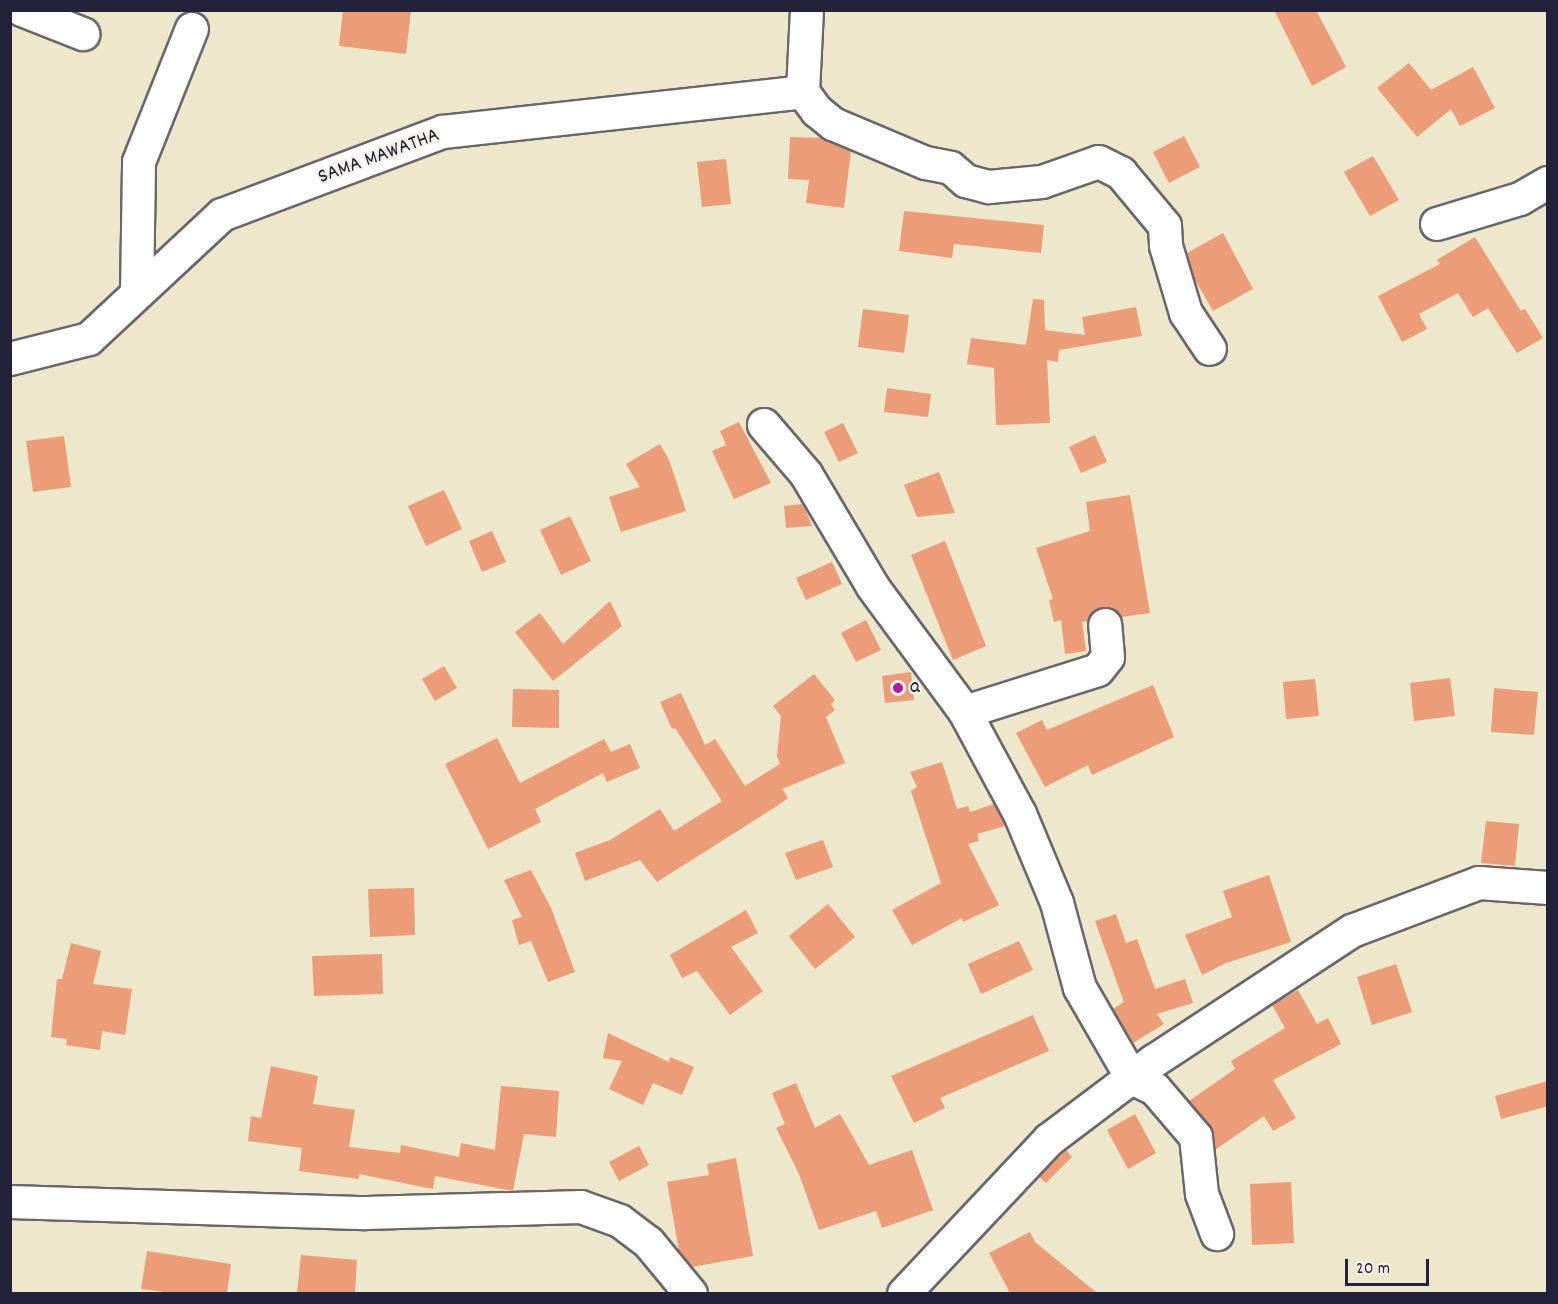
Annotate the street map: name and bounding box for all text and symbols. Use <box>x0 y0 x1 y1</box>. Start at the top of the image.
street label: SAMA MAWATHA <box>315 123 443 191</box>
place label: a <box>910 675 920 701</box>
marker: a <box>891 681 905 695</box>
scale bar <box>1348 1247 1432 1285</box>
text: 20 m <box>1356 1257 1390 1282</box>

